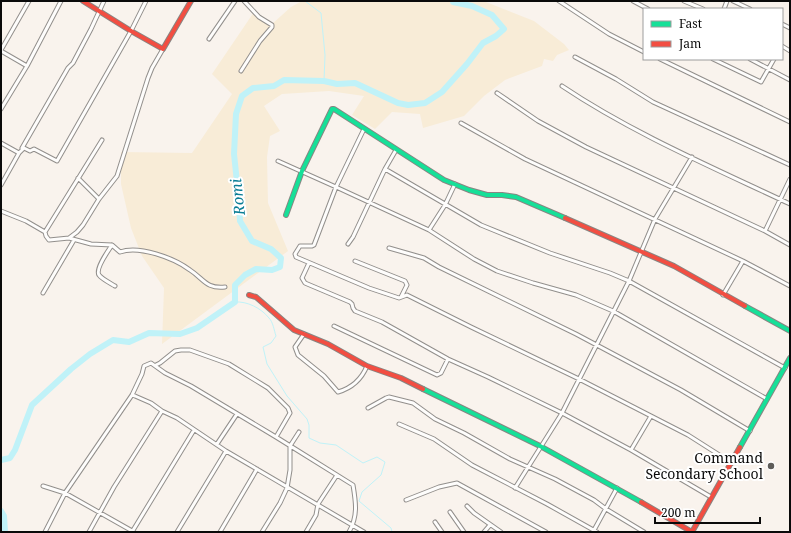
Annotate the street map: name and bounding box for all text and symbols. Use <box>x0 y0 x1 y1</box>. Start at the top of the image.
legend <box>643 8 783 60</box>
text: Fast <box>679 15 702 32</box>
text: Jam <box>678 35 701 52</box>
water label: Romi <box>225 177 249 217</box>
place label: Command Secondary School <box>645 448 764 483</box>
marker: Command Secondary School <box>766 461 776 471</box>
scale bar <box>655 499 760 525</box>
text: 200 m <box>661 504 696 521</box>

